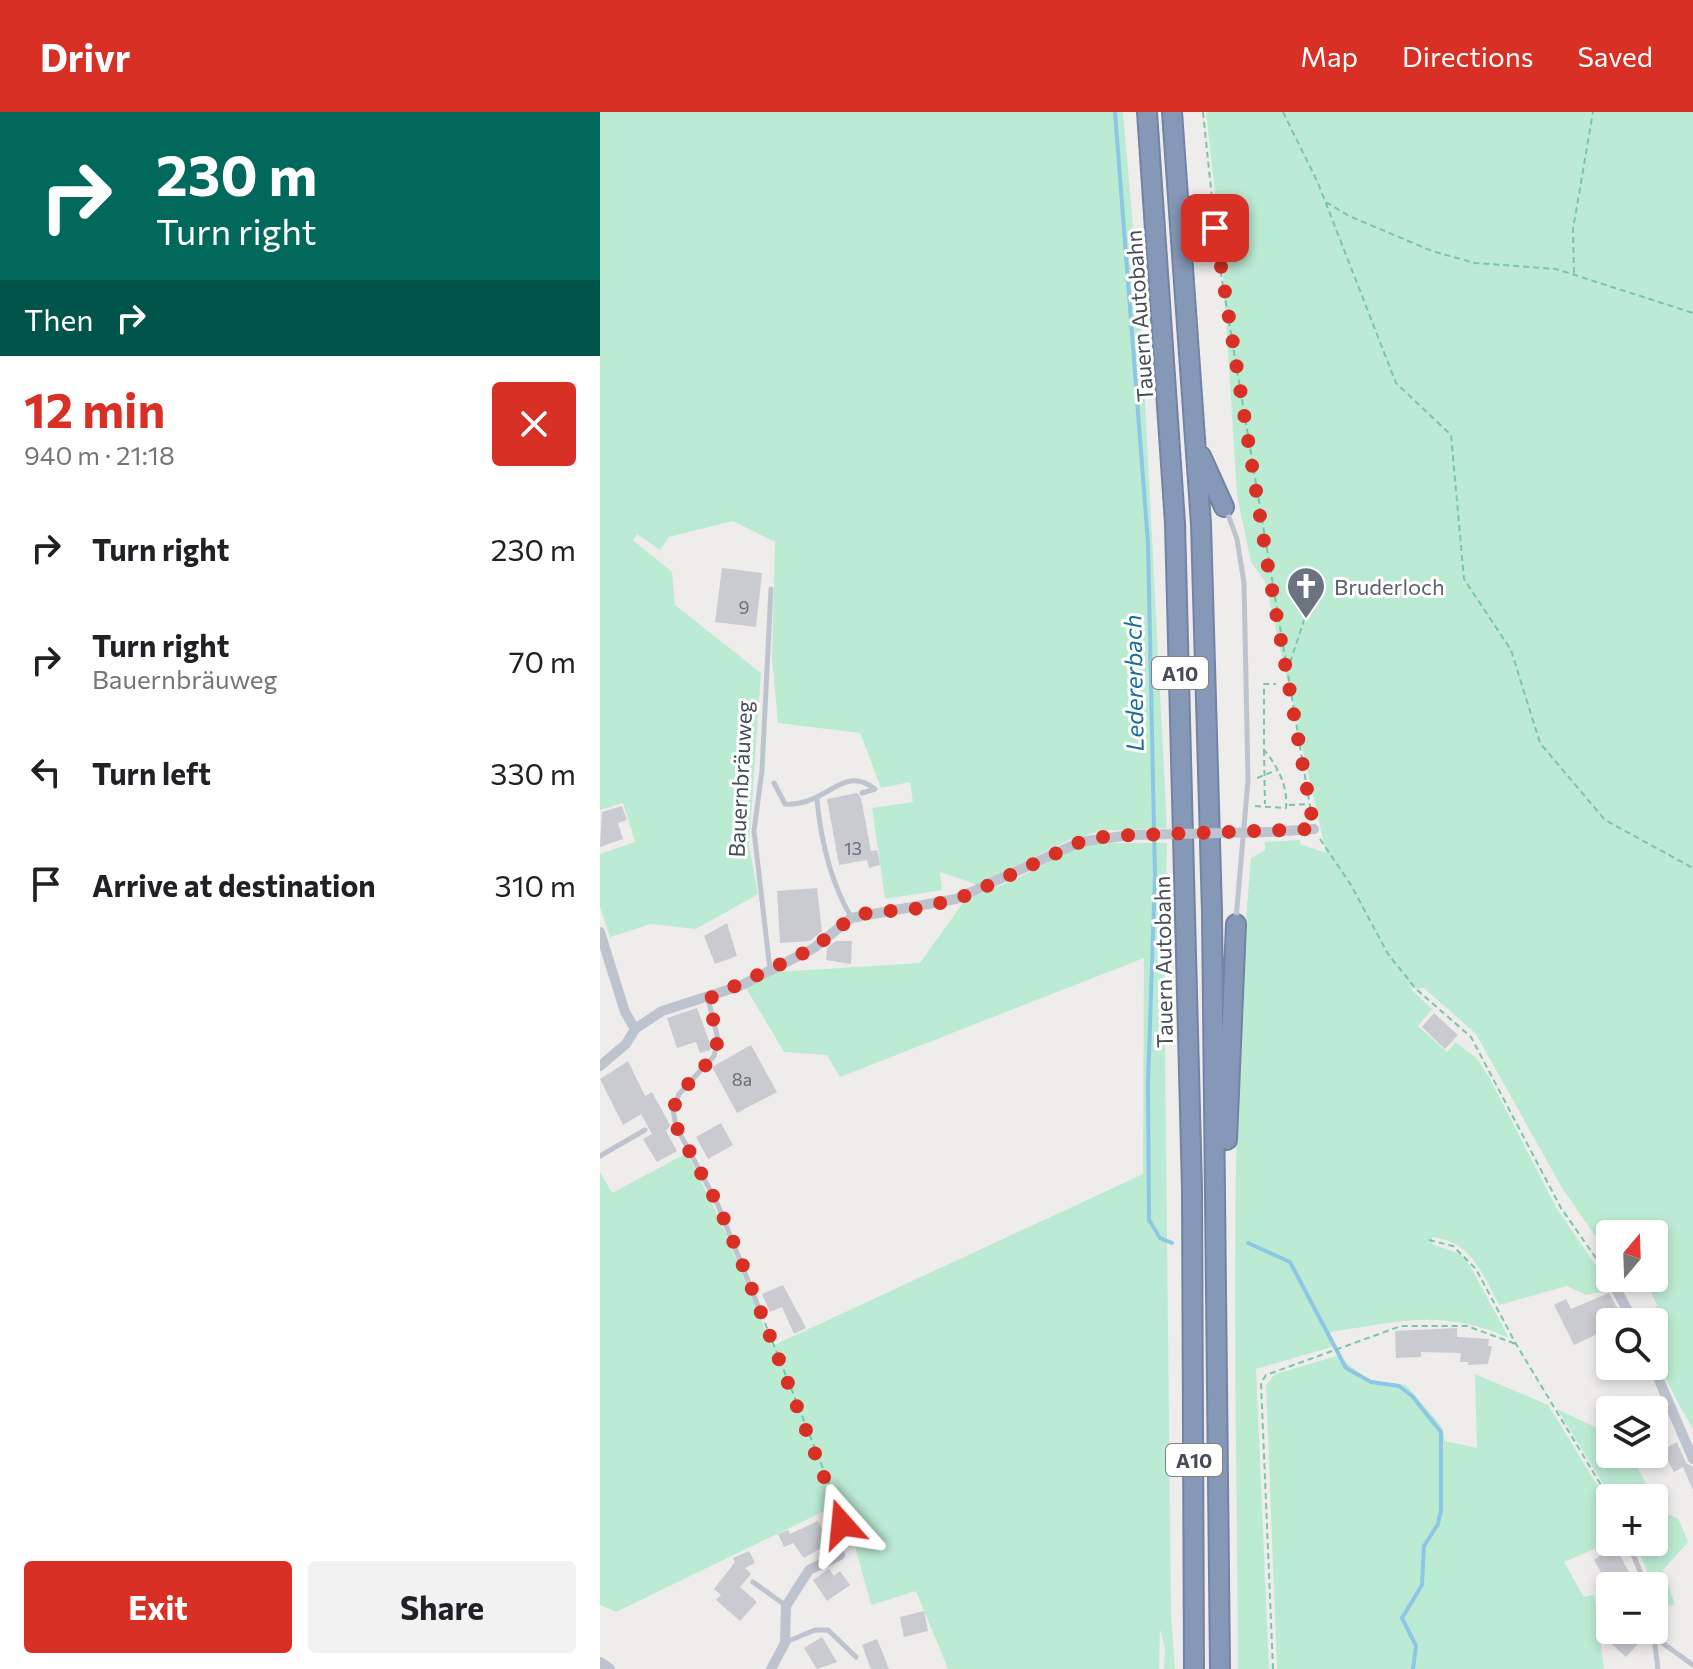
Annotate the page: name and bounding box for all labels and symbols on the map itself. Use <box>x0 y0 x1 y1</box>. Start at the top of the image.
pin <box>1181 194 1249 262</box>
street label: Tauern Autobahn <box>1120 229 1158 403</box>
church icon: Bruderloch <box>1285 565 1327 620</box>
place label: Bruderloch <box>1334 573 1445 600</box>
house number: 9 <box>739 596 749 618</box>
water label: Ledererbach <box>1117 614 1149 752</box>
road number: A10 <box>1152 657 1208 689</box>
street label: Bauernbräuweg <box>722 700 758 858</box>
house number: 13 <box>844 837 862 859</box>
street label: Tauern Autobahn <box>1148 876 1178 1048</box>
house number: 8a <box>732 1068 752 1090</box>
north arrow <box>1596 1220 1668 1292</box>
road number: A10 <box>1166 1444 1222 1476</box>
position arrow <box>800 1482 884 1566</box>

